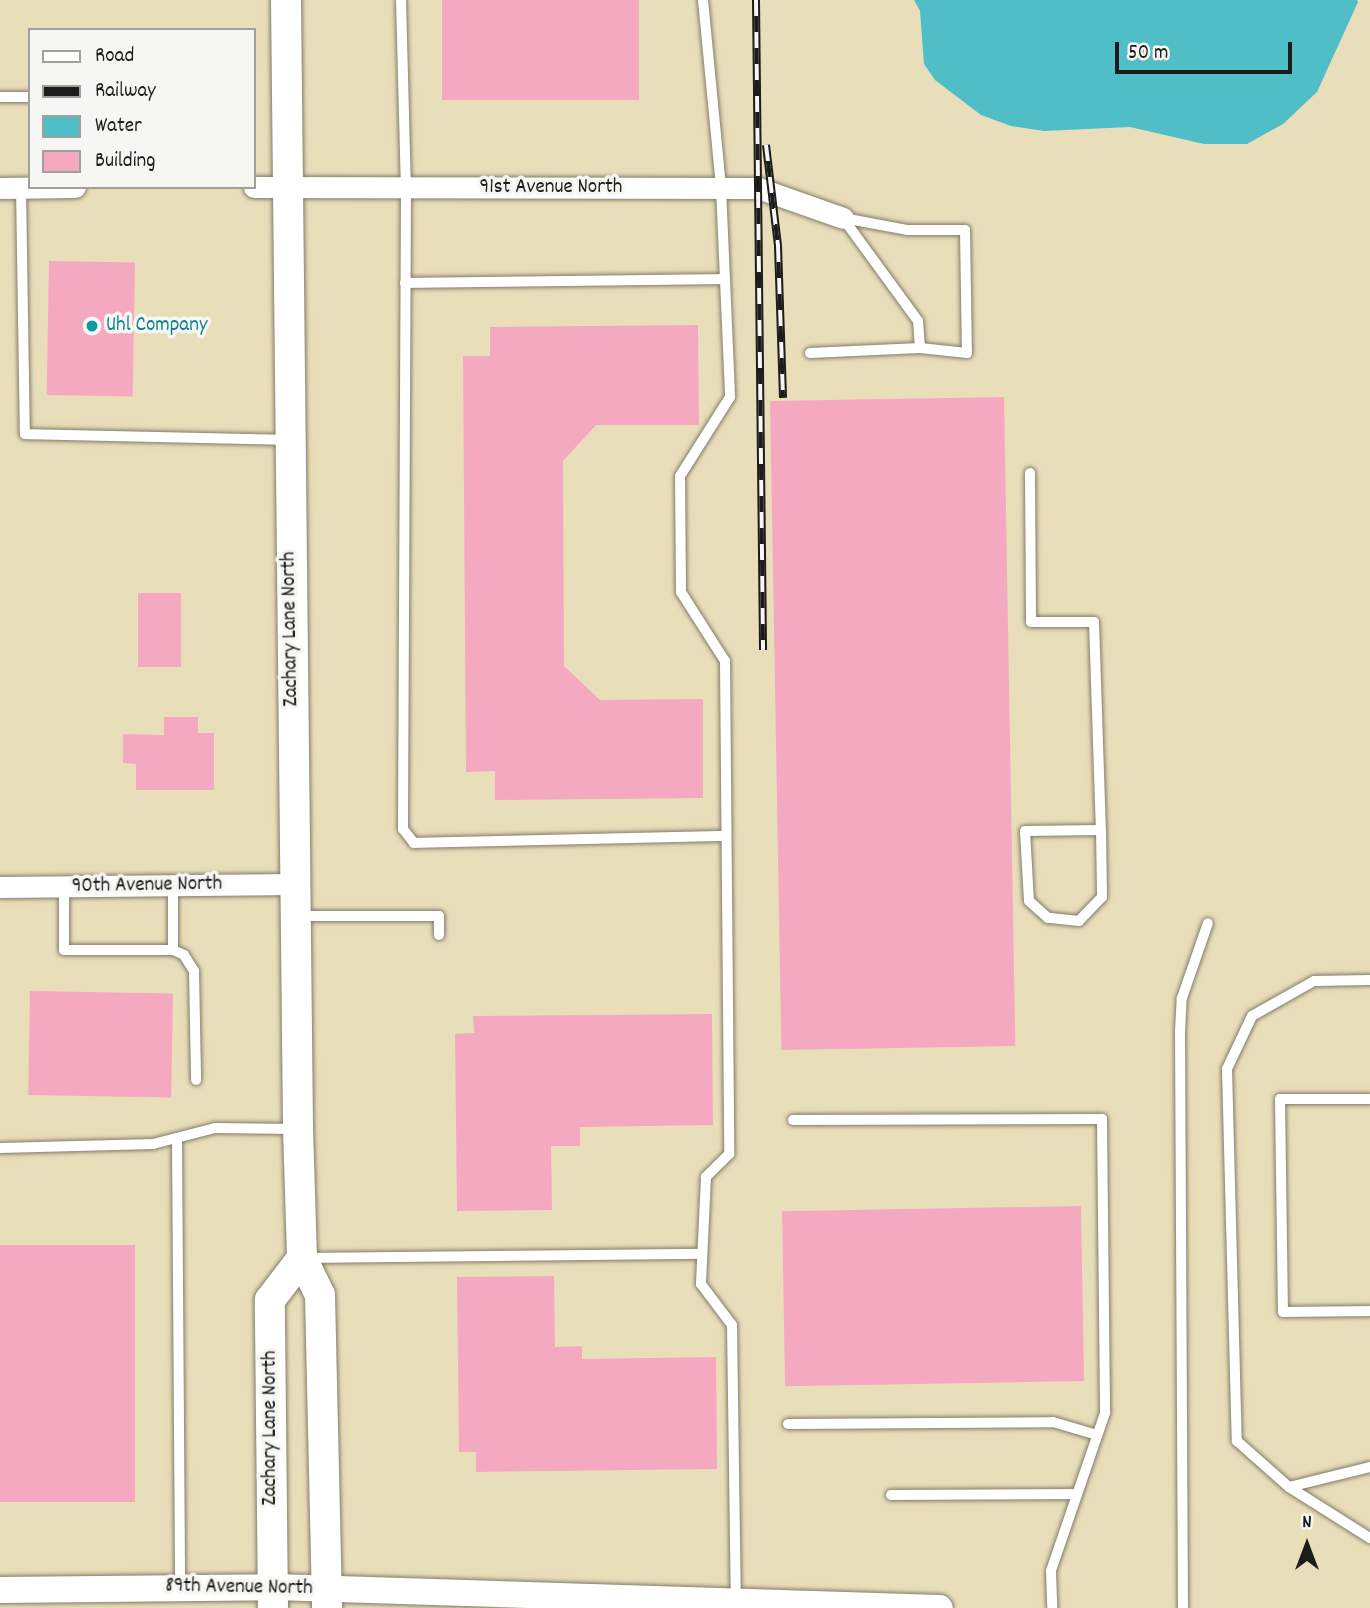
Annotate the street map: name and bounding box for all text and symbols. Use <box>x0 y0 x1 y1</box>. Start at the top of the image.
legend <box>28 28 256 189</box>
scale bar <box>1118 28 1295 72</box>
text: 50 m <box>1128 39 1168 69</box>
text: Road <box>95 42 134 72</box>
text: Railway <box>95 77 156 107</box>
text: Water <box>95 112 142 142</box>
text: Building <box>95 147 155 177</box>
street label: 91st Avenue North <box>480 175 622 201</box>
place label: Uhl Company <box>106 313 207 339</box>
marker: Uhl Company <box>84 318 100 334</box>
street label: Zachary Lane North <box>277 551 305 707</box>
street label: 90th Avenue North <box>72 872 222 900</box>
street label: Zachary Lane North <box>258 1350 284 1506</box>
north arrow <box>1272 1510 1342 1580</box>
text: N <box>1302 1510 1312 1537</box>
street label: 89th Avenue North <box>165 1574 313 1602</box>

